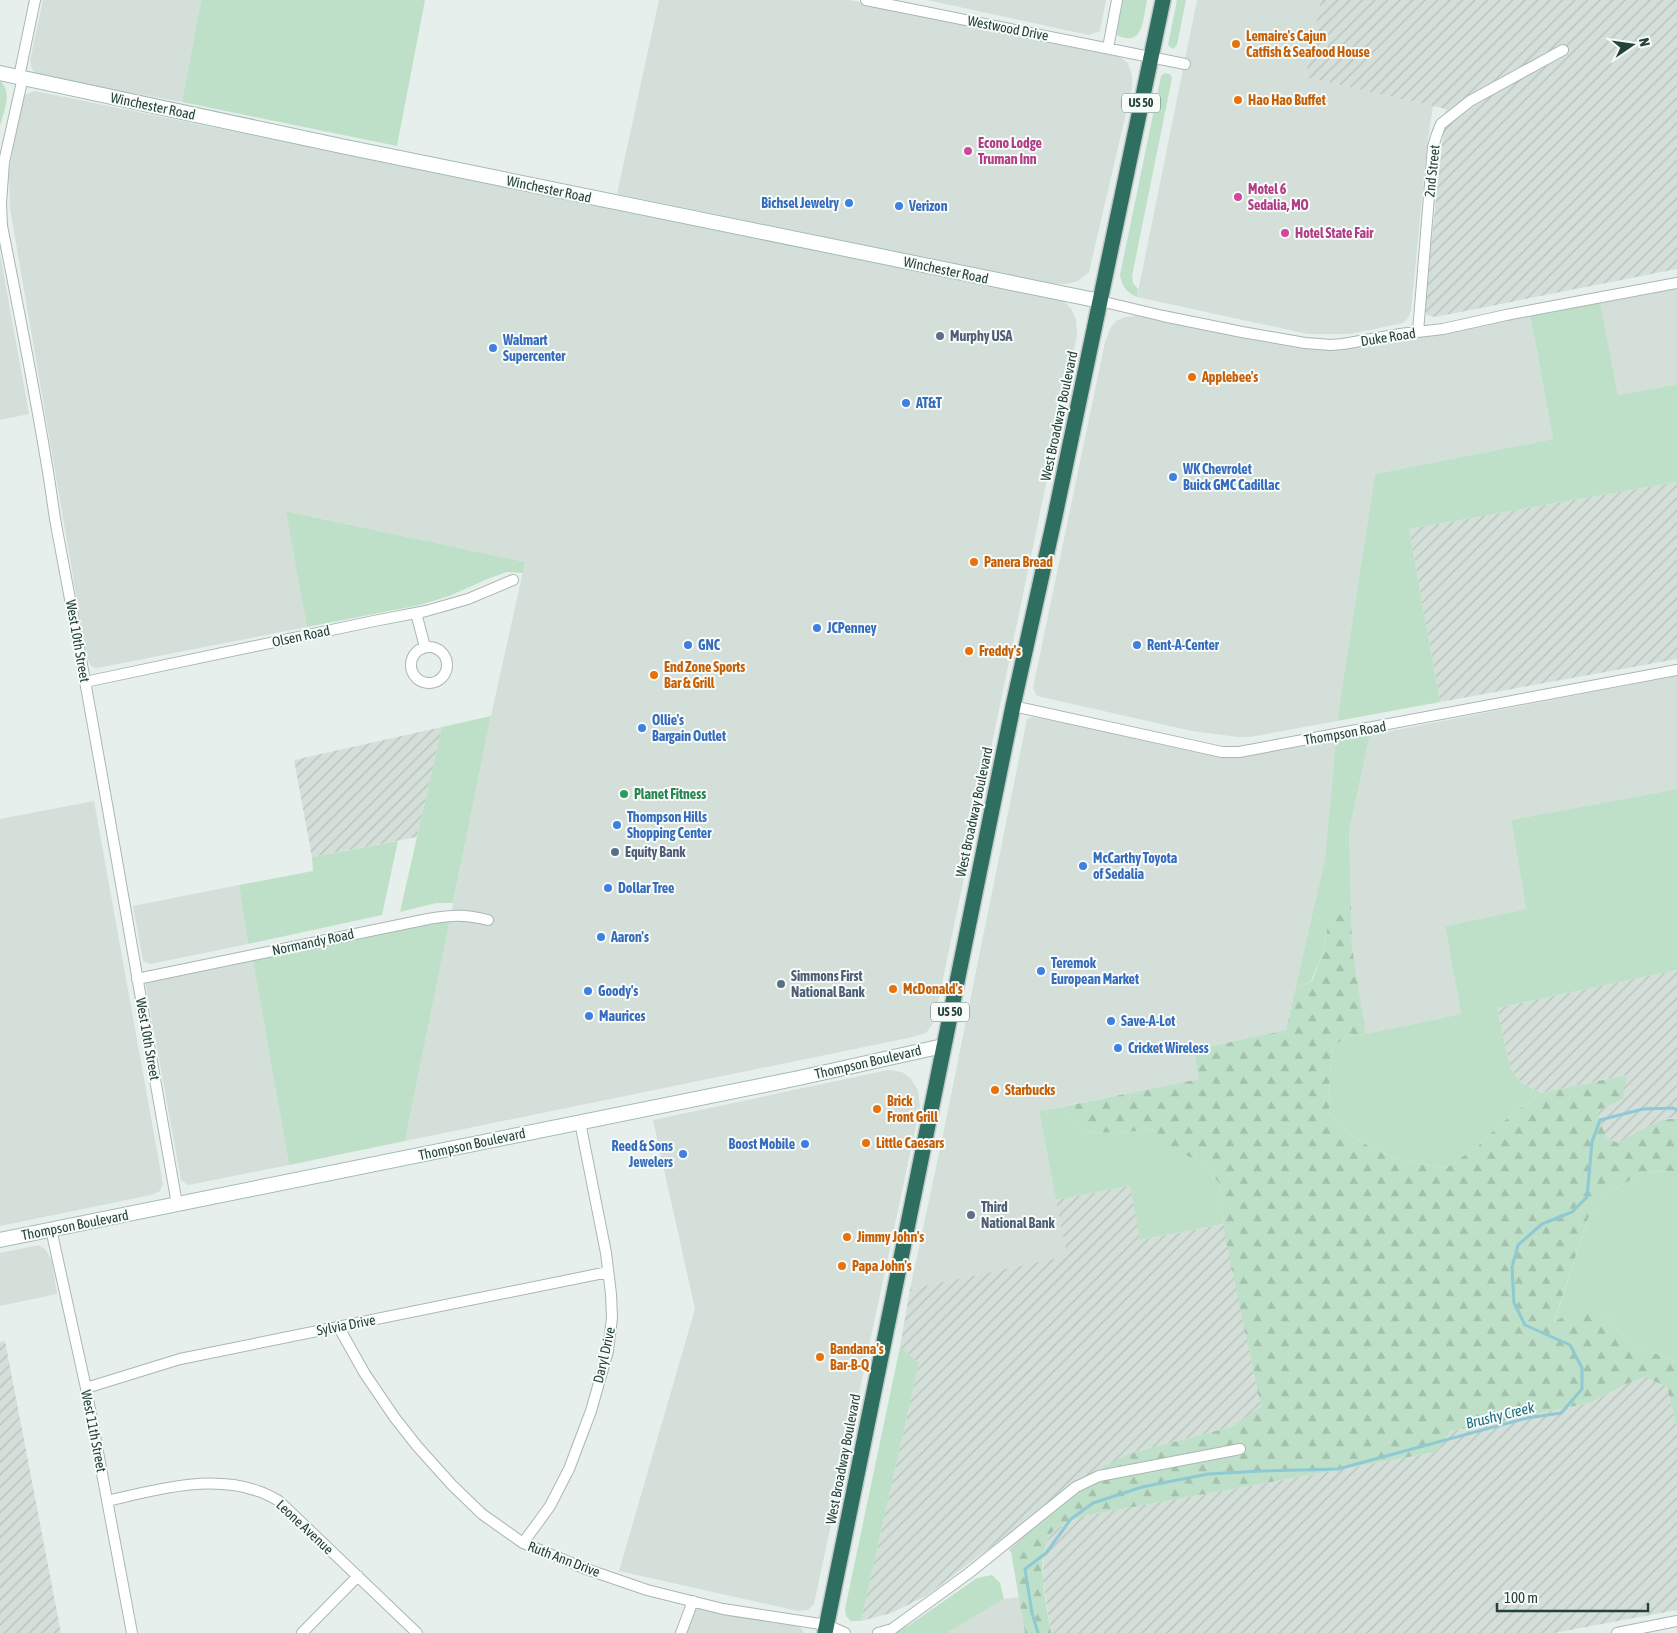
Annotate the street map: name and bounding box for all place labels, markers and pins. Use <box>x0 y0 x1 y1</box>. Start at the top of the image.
place label: Lemaire's Cajun Catfish & Seafood House <box>1246 28 1370 60</box>
marker: Lemaire's Cajun Catfish & Seafood House <box>1230 38 1242 50</box>
place label: Hao Hao Buffet <box>1248 92 1326 108</box>
marker: Hao Hao Buffet <box>1232 94 1244 106</box>
place label: Econo Lodge Truman Inn <box>978 135 1042 167</box>
marker: Econo Lodge Truman Inn <box>962 145 974 157</box>
place label: Motel 6 Sedalia, MO <box>1248 181 1309 213</box>
marker: Motel 6 Sedalia, MO <box>1232 191 1244 203</box>
place label: Bichsel Jewelry <box>761 195 839 211</box>
marker: Bichsel Jewelry <box>843 197 855 209</box>
place label: Verizon <box>908 198 948 214</box>
marker: Verizon <box>893 200 905 212</box>
place label: Hotel State Fair <box>1295 225 1374 241</box>
marker: Hotel State Fair <box>1279 227 1291 239</box>
place label: Murphy USA <box>950 328 1013 344</box>
marker: Murphy USA <box>934 330 946 342</box>
place label: Walmart Supercenter <box>502 332 566 364</box>
marker: Walmart Supercenter <box>487 342 499 354</box>
place label: Applebee's <box>1201 369 1258 385</box>
marker: Applebee's <box>1186 371 1198 383</box>
place label: AT&T <box>915 395 943 411</box>
marker: AT&T <box>900 397 912 409</box>
place label: WK Chevrolet Buick GMC Cadillac <box>1182 461 1280 493</box>
marker: WK Chevrolet Buick GMC Cadillac <box>1167 471 1179 483</box>
place label: Panera Bread <box>984 554 1053 570</box>
marker: Panera Bread <box>968 556 980 568</box>
place label: JCPenney <box>826 620 877 636</box>
marker: JCPenney <box>811 622 823 634</box>
place label: GNC <box>698 637 721 653</box>
place label: Rent-A-Center <box>1147 637 1220 653</box>
marker: GNC <box>682 639 694 651</box>
marker: Rent-A-Center <box>1131 639 1143 651</box>
place label: Freddy's <box>979 643 1021 659</box>
marker: Freddy's <box>963 645 975 657</box>
place label: End Zone Sports Bar & Grill <box>664 659 745 691</box>
marker: End Zone Sports Bar & Grill <box>648 669 660 681</box>
place label: Ollie's Bargain Outlet <box>652 712 726 744</box>
marker: Ollie's Bargain Outlet <box>636 722 648 734</box>
place label: Planet Fitness <box>634 786 706 802</box>
marker: Planet Fitness <box>618 788 630 800</box>
place label: Thompson Hills Shopping Center <box>627 809 712 841</box>
marker: Thompson Hills Shopping Center <box>611 819 623 831</box>
place label: Equity Bank <box>625 844 686 860</box>
marker: Equity Bank <box>609 846 621 858</box>
place label: McCarthy Toyota of Sedalia <box>1093 850 1178 882</box>
marker: McCarthy Toyota of Sedalia <box>1077 860 1089 872</box>
place label: Dollar Tree <box>618 880 674 896</box>
marker: Dollar Tree <box>602 882 614 894</box>
place label: Aaron's <box>610 929 649 945</box>
marker: Aaron's <box>595 931 607 943</box>
place label: Teremok European Market <box>1051 955 1139 987</box>
marker: Teremok European Market <box>1035 965 1047 977</box>
place label: Simmons First National Bank <box>791 968 865 1000</box>
marker: Simmons First National Bank <box>775 978 787 990</box>
place label: McDonald's <box>903 981 963 997</box>
place label: Goody's <box>598 983 638 999</box>
marker: McDonald's <box>887 983 899 995</box>
marker: Goody's <box>582 985 594 997</box>
place label: Maurices <box>599 1008 646 1024</box>
marker: Maurices <box>583 1010 595 1022</box>
place label: Save-A-Lot <box>1121 1013 1175 1029</box>
marker: Save-A-Lot <box>1105 1015 1117 1027</box>
place label: Cricket Wireless <box>1128 1040 1209 1056</box>
marker: Cricket Wireless <box>1112 1042 1124 1054</box>
place label: Starbucks <box>1005 1082 1055 1098</box>
marker: Starbucks <box>989 1084 1001 1096</box>
place label: Brick Front Grill <box>887 1093 938 1125</box>
marker: Brick Front Grill <box>871 1103 883 1115</box>
place label: Little Caesars <box>876 1135 944 1151</box>
place label: Boost Mobile <box>729 1136 795 1152</box>
marker: Little Caesars <box>860 1137 872 1149</box>
place label: Reed & Sons Jewelers <box>611 1138 673 1170</box>
marker: Boost Mobile <box>799 1138 811 1150</box>
marker: Reed & Sons Jewelers <box>677 1148 689 1160</box>
place label: Third National Bank <box>981 1199 1055 1231</box>
marker: Third National Bank <box>965 1209 977 1221</box>
place label: Jimmy John's <box>856 1229 924 1245</box>
marker: Jimmy John's <box>841 1231 853 1243</box>
place label: Papa John's <box>852 1258 912 1274</box>
marker: Papa John's <box>836 1260 848 1272</box>
place label: Bandana's Bar-B-Q <box>830 1341 884 1373</box>
marker: Bandana's Bar-B-Q <box>814 1351 826 1363</box>

